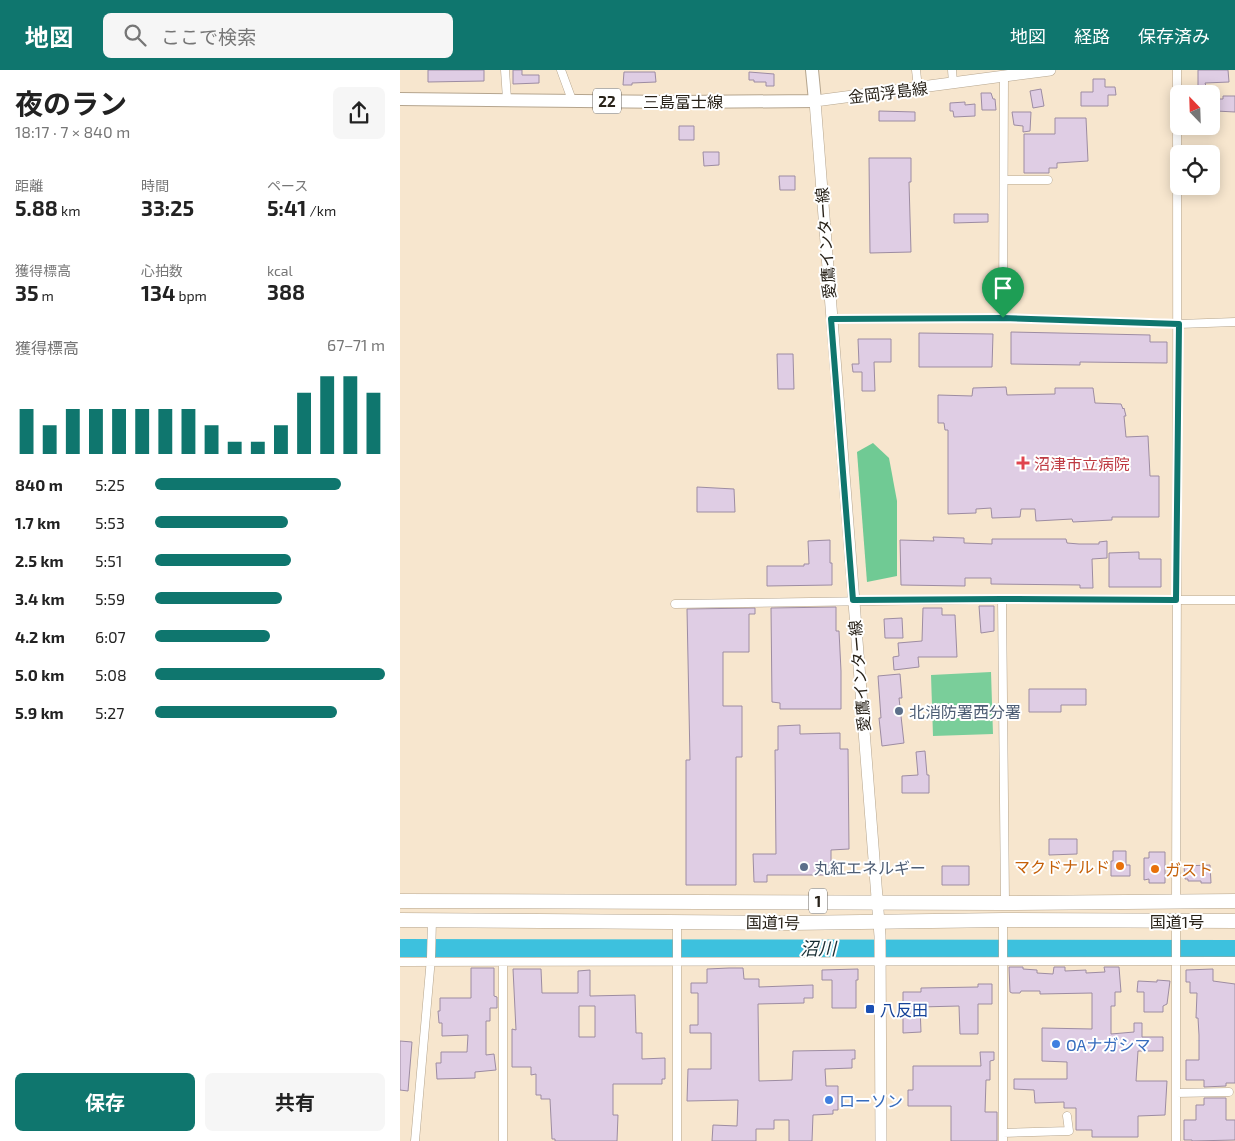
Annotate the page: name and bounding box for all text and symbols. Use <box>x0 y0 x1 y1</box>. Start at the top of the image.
search box <box>103 13 453 58</box>
icon: search <box>121 21 149 49</box>
text: 地図 <box>25 22 73 51</box>
text: ここで検索 <box>161 25 256 48</box>
text: 地図 <box>1010 25 1046 47</box>
text: 経路 <box>1074 25 1110 47</box>
text: 保存済み <box>1138 25 1210 47</box>
street label: 金岡浮島線 <box>847 78 929 106</box>
north arrow <box>1170 85 1220 135</box>
map controls <box>1170 85 1220 195</box>
text: 夜のラン <box>15 86 127 120</box>
button: share <box>333 87 385 139</box>
road number: 22 <box>593 88 621 114</box>
street label: 三島富士線 <box>643 92 723 111</box>
text: 18:17 · 7 × 840 m <box>15 122 130 141</box>
button: locate <box>1170 145 1220 195</box>
text: 距離 <box>15 177 43 194</box>
text: 時間 <box>141 177 169 194</box>
text: ペース <box>267 177 308 194</box>
street label: 愛鷹インター線 <box>812 186 838 300</box>
text: 5.88 <box>15 195 58 220</box>
text: 33:25 <box>141 195 194 220</box>
text: 5:41 <box>267 195 306 220</box>
text: km <box>58 202 80 219</box>
text: /km <box>306 202 336 219</box>
text: 獲得標高 <box>15 262 71 279</box>
text: 心拍数 <box>141 262 183 279</box>
text: kcal <box>267 262 293 279</box>
pin <box>982 267 1024 318</box>
icon: arrive <box>989 274 1017 302</box>
text: 388 <box>267 279 305 304</box>
text: 35 <box>15 280 39 305</box>
text: 134 <box>141 280 175 305</box>
text: m <box>39 287 54 304</box>
text: bpm <box>175 287 207 304</box>
text: 67–71 m <box>327 335 385 354</box>
text: 獲得標高 <box>15 338 79 357</box>
place label: 沼津市立病院 <box>1034 454 1130 473</box>
marker: 沼津市立病院 <box>1016 456 1030 470</box>
text: 840 m <box>15 475 63 494</box>
text: 5:25 <box>95 475 125 494</box>
text: 1.7 km <box>15 513 60 532</box>
text: 5:53 <box>95 513 125 532</box>
text: 2.5 km <box>15 551 64 570</box>
text: 5:51 <box>95 551 122 570</box>
text: 3.4 km <box>15 589 65 608</box>
text: 5:59 <box>95 589 125 608</box>
street label: 愛鷹インター線 <box>845 619 873 733</box>
text: 4.2 km <box>15 627 65 646</box>
text: 6:07 <box>95 627 126 646</box>
text: 5.0 km <box>15 665 64 684</box>
text: 5:08 <box>95 665 127 684</box>
place label: 北消防署西分署 <box>909 702 1021 721</box>
text: 5.9 km <box>15 703 64 722</box>
text: 5:27 <box>95 703 125 722</box>
marker: 北消防署西分署 <box>893 705 905 717</box>
place label: マクドナルド <box>1014 857 1110 876</box>
place label: 丸紅エネルギー <box>814 858 926 877</box>
marker: マクドナルド <box>1114 860 1126 872</box>
place label: ガスト <box>1165 860 1213 879</box>
marker: 丸紅エネルギー <box>798 861 810 873</box>
marker: ガスト <box>1149 863 1161 875</box>
road number: 1 <box>809 888 827 914</box>
street label: 国道1号 <box>746 912 800 932</box>
street label: 国道1号 <box>1150 912 1204 931</box>
water label: 沼川 <box>800 937 838 959</box>
place label: 八反田 <box>880 1000 928 1019</box>
marker: 八反田 <box>864 1003 876 1015</box>
place label: OAナガシマ <box>1066 1035 1151 1054</box>
marker: OAナガシマ <box>1050 1038 1062 1050</box>
button: 保存 <box>15 1073 195 1131</box>
button: 共有 <box>205 1073 385 1131</box>
place label: ローソン <box>839 1091 903 1110</box>
marker: ローソン <box>823 1094 835 1106</box>

